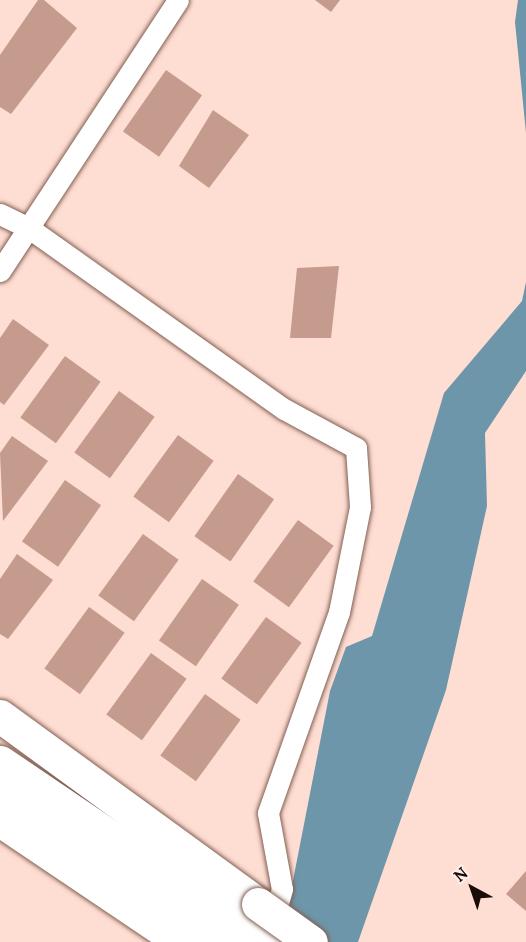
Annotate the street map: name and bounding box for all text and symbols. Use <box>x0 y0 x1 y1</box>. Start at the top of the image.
north arrow <box>442 858 502 918</box>
text: N <box>449 863 472 886</box>

